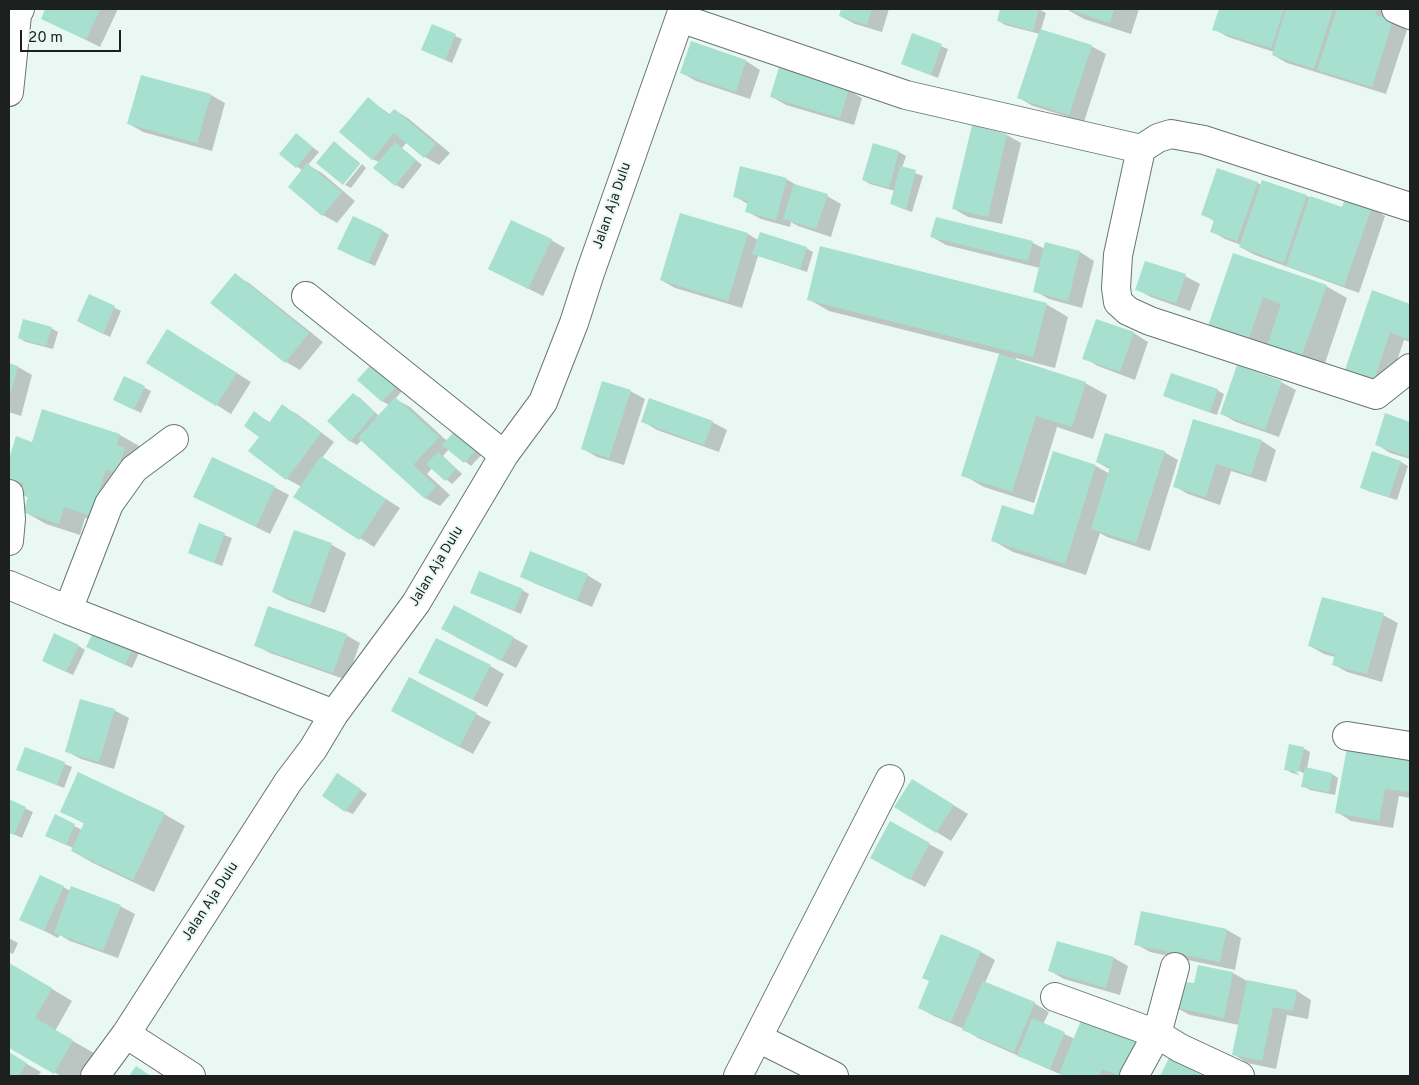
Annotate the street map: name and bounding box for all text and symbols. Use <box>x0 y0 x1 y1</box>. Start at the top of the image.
scale bar <box>22 20 124 52</box>
text: 20 m <box>28 29 63 48</box>
street label: Jalan Aja Dulu <box>590 160 636 252</box>
street label: Jalan Aja Dulu <box>406 524 468 610</box>
street label: Jalan Aja Dulu <box>179 859 243 945</box>

